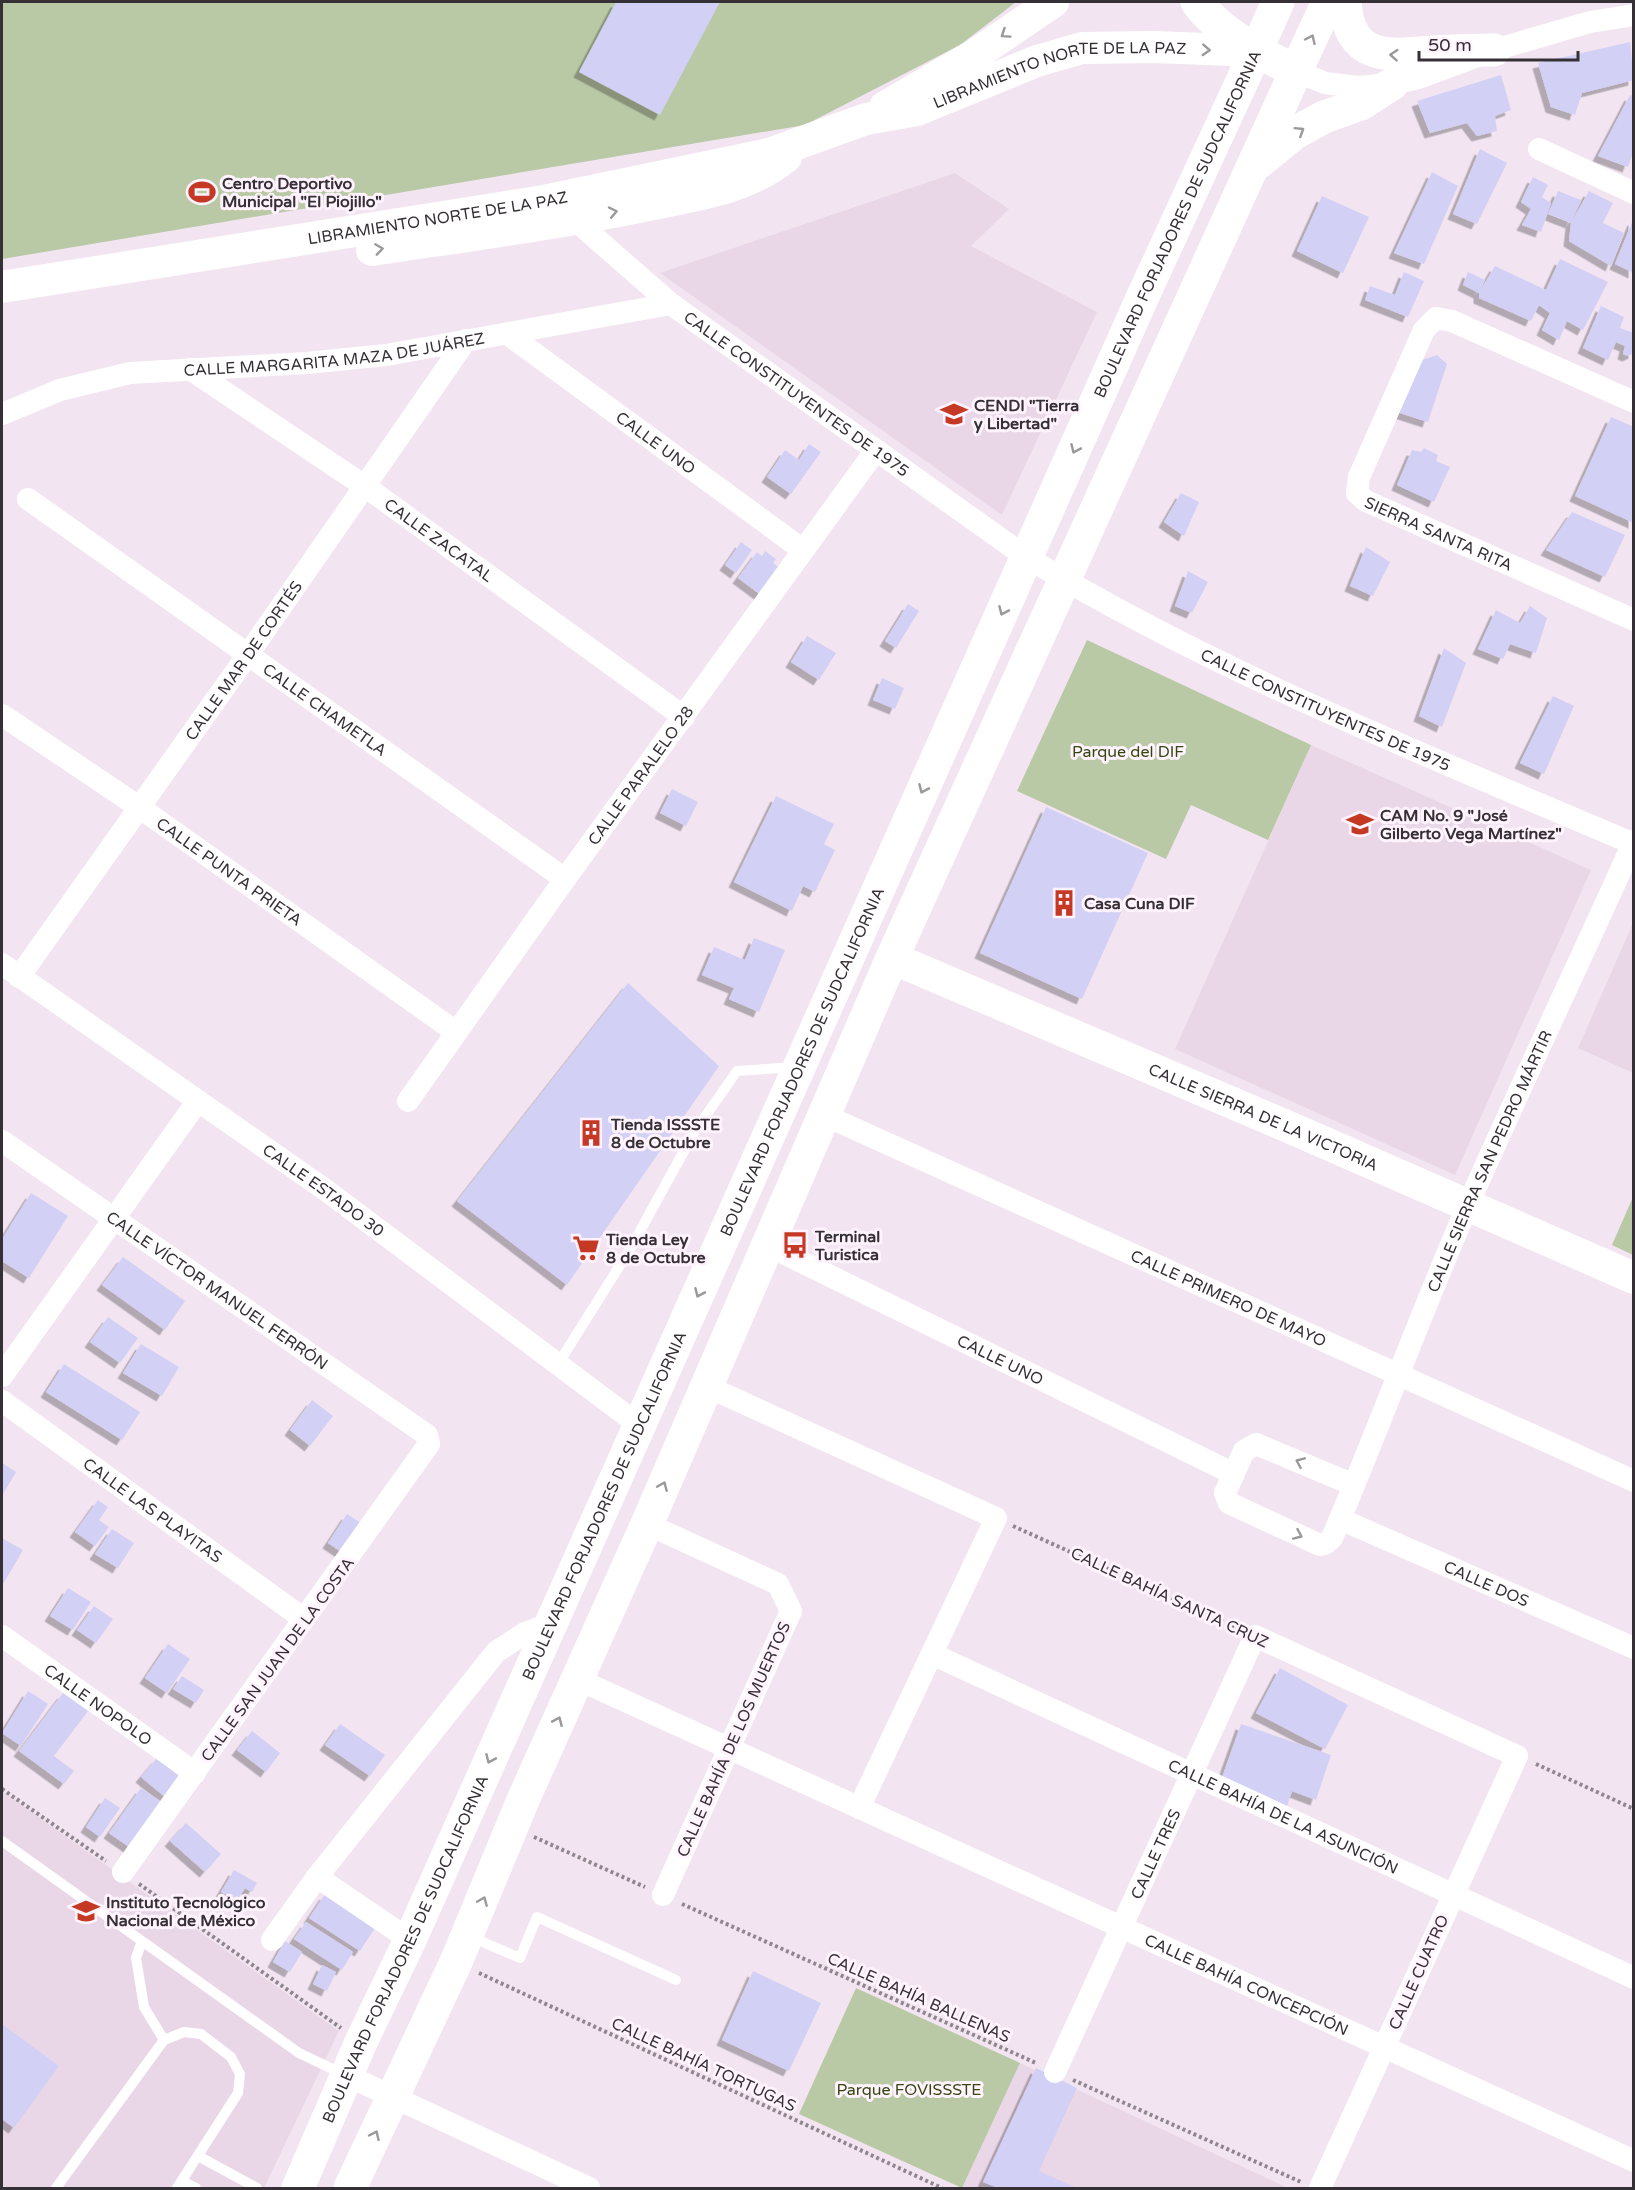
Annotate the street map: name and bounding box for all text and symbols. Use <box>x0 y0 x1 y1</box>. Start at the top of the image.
scale bar <box>1419 24 1578 62</box>
one-way arrow <box>1001 27 1012 38</box>
text: 50 m <box>1428 34 1472 56</box>
one-way arrow <box>1303 35 1315 46</box>
street label: LIBRAMIENTO NORTE DE LA PAZ <box>930 38 1187 113</box>
one-way arrow <box>1202 43 1211 56</box>
street label: BOULEVARD FORJADORES DE SUDCALIFORNIA <box>1090 47 1266 401</box>
one-way arrow <box>1389 48 1398 61</box>
one-way arrow <box>1294 127 1305 138</box>
place label: Centro Deportivo Municipal "El Piojillo" <box>222 174 382 212</box>
sports icon: Centro Deportivo Municipal "El Piojillo" <box>187 177 217 207</box>
street label: LIBRAMIENTO NORTE DE LA PAZ <box>306 187 569 249</box>
one-way arrow <box>607 207 617 220</box>
one-way arrow <box>374 243 383 255</box>
street label: CALLE CONSTITUYENTES DE 1975 <box>680 307 913 482</box>
street label: CALLE MARGARITA MAZA DE JUÁREZ <box>183 329 486 381</box>
place label: CENDI "Tierra y Libertad" <box>974 396 1079 434</box>
school or university icon: CENDI "Tierra y Libertad" <box>939 399 969 429</box>
street label: CALLE UNO <box>612 407 699 479</box>
one-way arrow <box>1071 442 1083 453</box>
street label: SIERRA SANTA RITA <box>1361 493 1516 576</box>
street label: CALLE ZACATAL <box>380 494 497 587</box>
street label: CALLE MAR DE CORTÉS <box>181 577 307 745</box>
one-way arrow <box>998 605 1010 616</box>
street label: CALLE CONSTITUYENTES DE 1975 <box>1197 645 1453 776</box>
street label: CALLE CHAMETLA <box>259 659 391 761</box>
street label: CALLE PARALELO 28 <box>584 702 698 849</box>
park label: Parque del DIF <box>1072 742 1184 762</box>
one-way arrow <box>918 783 930 794</box>
place label: CAM No. 9 "José Gilberto Vega Martínez" <box>1380 806 1562 844</box>
school or university icon: CAM No. 9 "José Gilberto Vega Martínez" <box>1345 809 1375 839</box>
street label: CALLE PUNTA PRIETA <box>152 813 306 931</box>
street label: BOULEVARD FORJADORES DE SUDCALIFORNIA <box>716 884 889 1240</box>
building icon: Casa Cuna DIF <box>1049 888 1079 918</box>
place label: Casa Cuna DIF <box>1084 894 1195 914</box>
street label: CALLE SIERRA SAN PEDRO MÁRTIR <box>1423 1027 1557 1295</box>
street label: CALLE SIERRA DE LA VICTORIA <box>1145 1059 1381 1176</box>
place label: Tienda ISSSTE 8 de Octubre <box>610 1115 720 1153</box>
building icon: Tienda ISSSTE 8 de Octubre <box>576 1118 606 1148</box>
street label: CALLE ESTADO 30 <box>258 1140 388 1241</box>
street label: CALLE VÍCTOR MANUEL FERRÓN <box>102 1207 332 1375</box>
place label: Terminal Turistica <box>814 1227 880 1265</box>
place label: Tienda Ley 8 de Octubre <box>605 1230 706 1268</box>
bus stop icon: Terminal Turistica <box>780 1230 810 1260</box>
supermarket icon: Tienda Ley 8 de Octubre <box>571 1233 601 1263</box>
street label: CALLE PRIMERO DE MAYO <box>1127 1246 1329 1352</box>
one-way arrow <box>694 1287 706 1298</box>
street label: BOULEVARD FORJADORES DE SUDCALIFORNIA <box>518 1328 691 1683</box>
street label: CALLE UNO <box>953 1331 1047 1390</box>
street label: CALLE LAS PLAYITAS <box>79 1454 226 1568</box>
one-way arrow <box>1296 1457 1307 1469</box>
one-way arrow <box>656 1481 668 1492</box>
one-way arrow <box>1291 1528 1302 1540</box>
street label: CALLE BAHÍA SANTA CRUZ <box>1067 1543 1272 1653</box>
street label: CALLE SAN JUAN DE LA COSTA <box>197 1553 359 1766</box>
street label: CALLE DOS <box>1441 1557 1532 1612</box>
street label: CALLE BAHÍA DE LOS MUERTOS <box>673 1618 795 1860</box>
street label: CALLE NOPOLO <box>40 1660 156 1750</box>
one-way arrow <box>551 1717 563 1728</box>
one-way arrow <box>485 1752 497 1763</box>
street label: CALLE BAHÍA DE LA ASUNCIÓN <box>1165 1755 1401 1879</box>
street label: BOULEVARD FORJADORES DE SUDCALIFORNIA <box>318 1772 493 2126</box>
street label: CALLE TRES <box>1127 1806 1185 1903</box>
place label: Instituto Tecnológico Nacional de México <box>106 1893 266 1931</box>
school or university icon: Instituto Tecnológico Nacional de México <box>71 1896 101 1926</box>
one-way arrow <box>475 1896 487 1907</box>
street label: CALLE CUATRO <box>1385 1912 1453 2033</box>
street label: CALLE BAHÍA CONCEPCIÓN <box>1141 1930 1351 2040</box>
street label: CALLE BAHÍA BALLENAS <box>824 1949 1013 2047</box>
street label: CALLE BAHÍA TORTUGAS <box>608 2013 799 2117</box>
park label: Parque FOVISSSTE <box>836 2080 982 2100</box>
one-way arrow <box>368 2131 380 2142</box>

